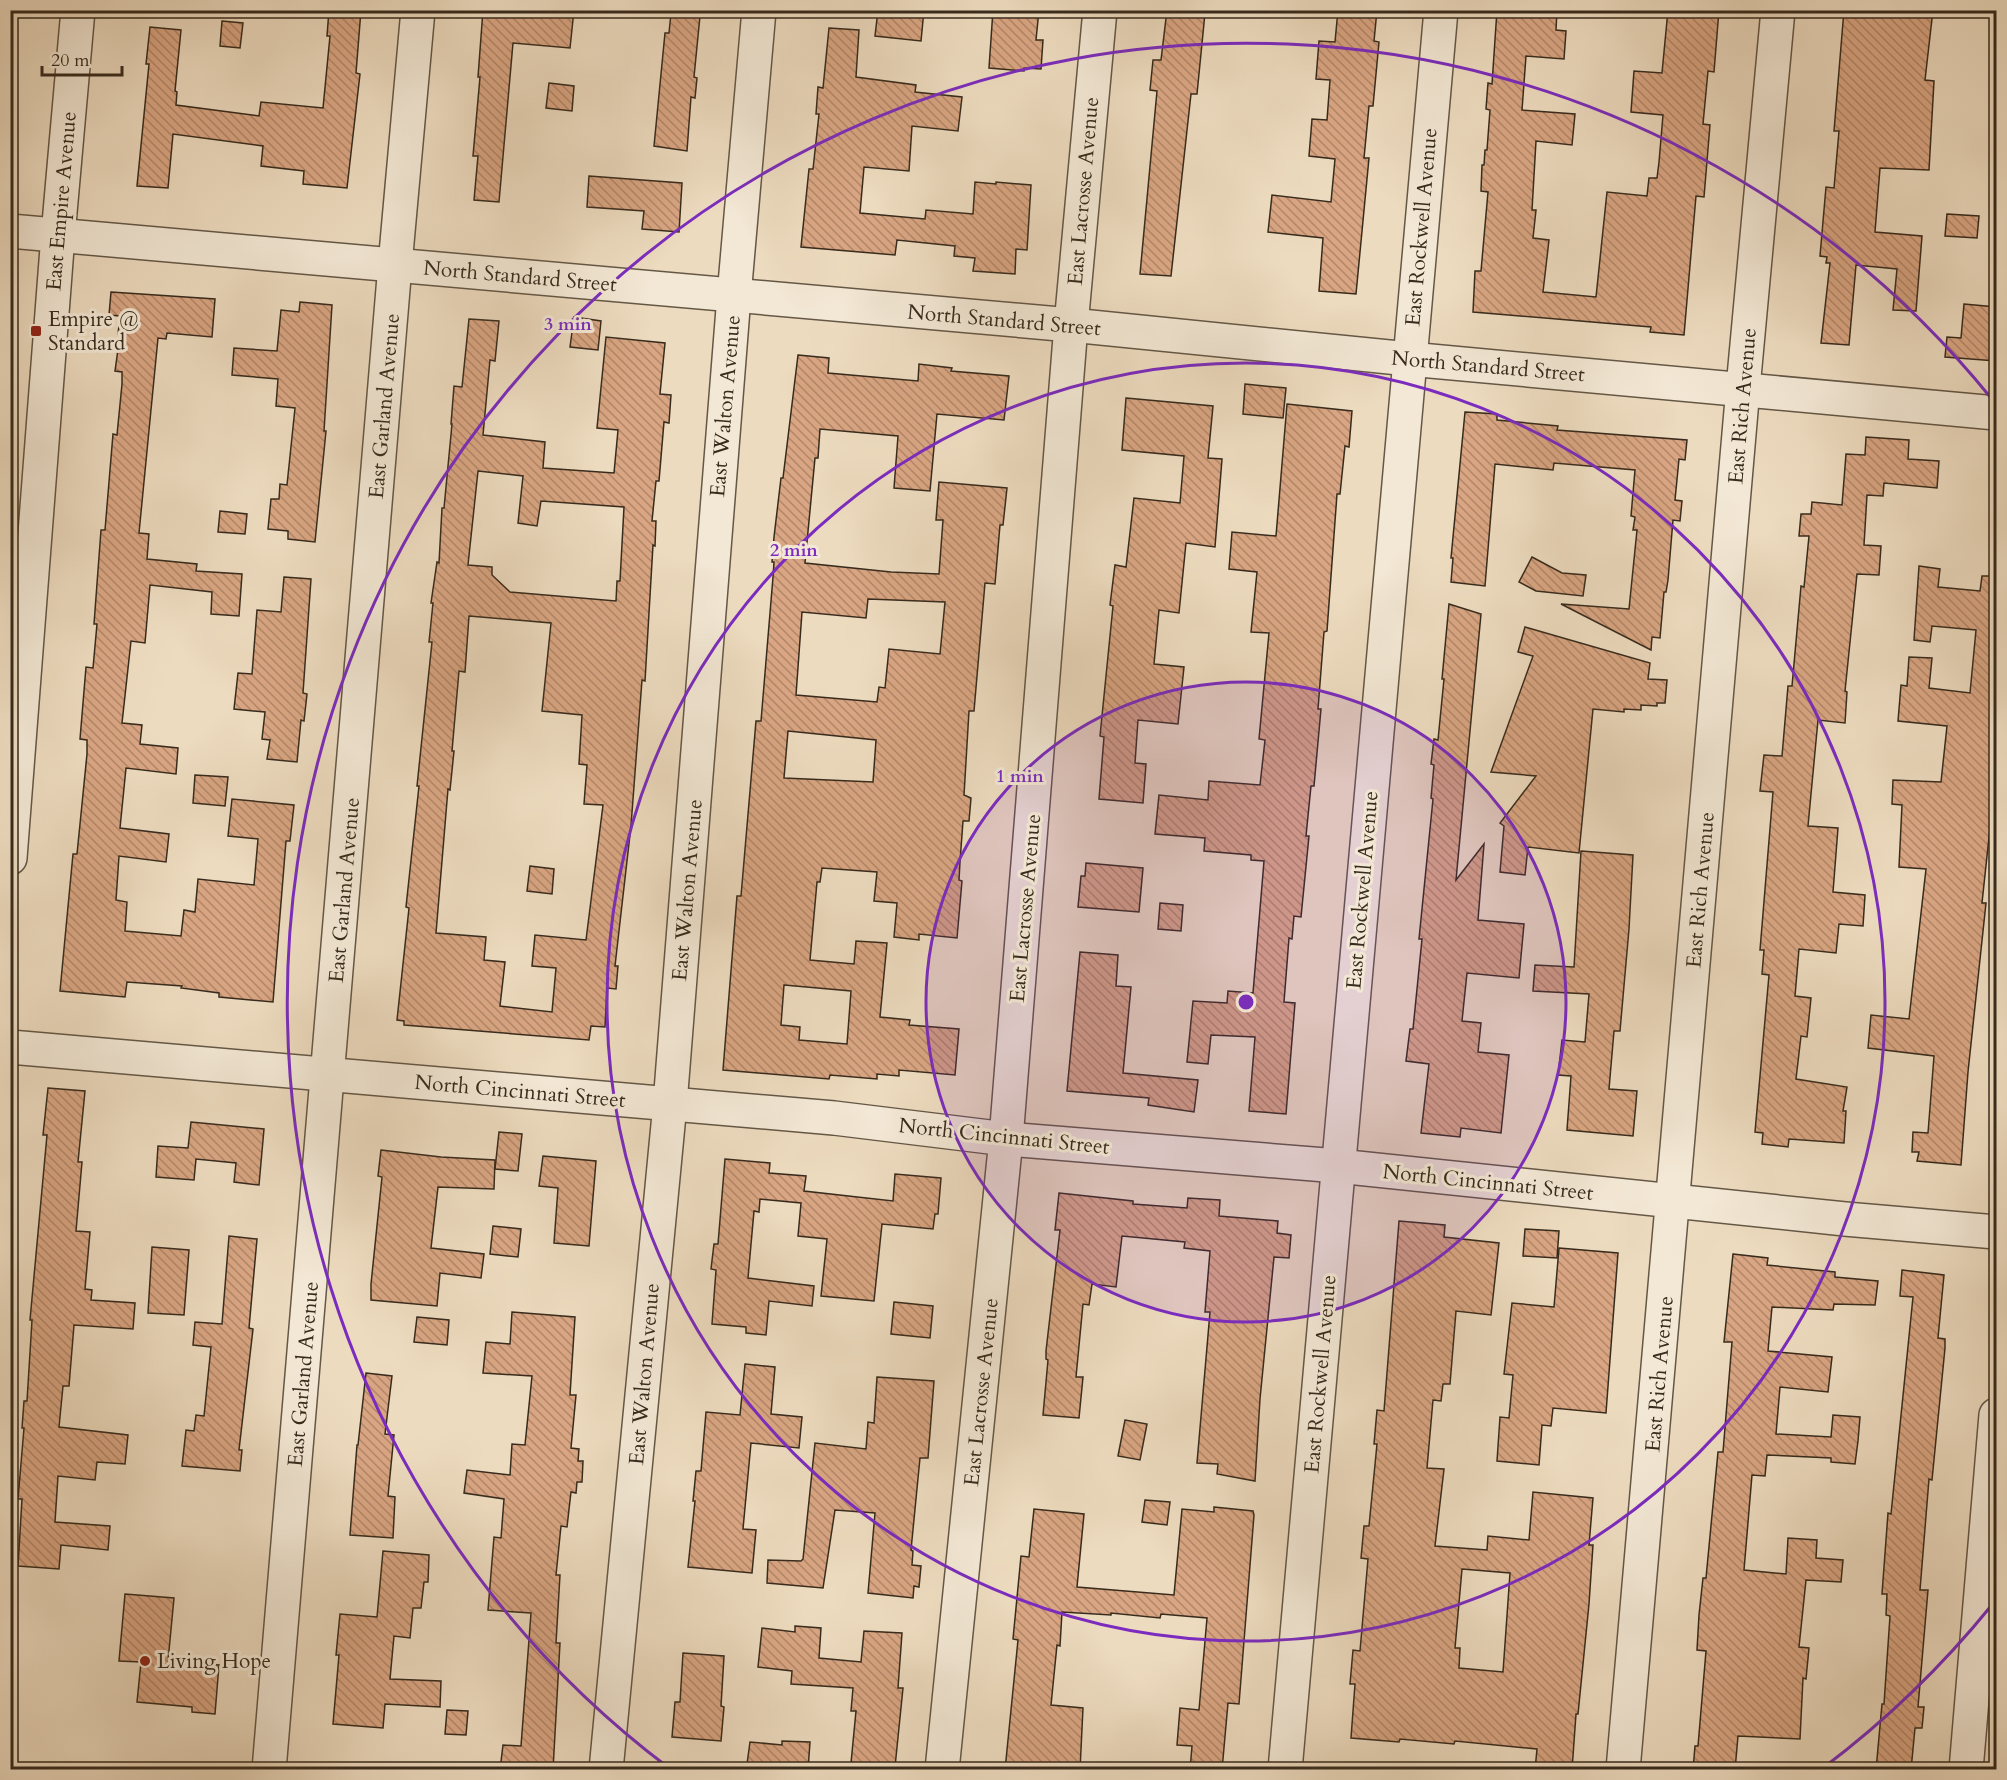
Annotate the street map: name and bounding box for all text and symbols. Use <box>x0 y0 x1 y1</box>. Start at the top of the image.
scale bar <box>42 39 122 77</box>
text: 20 m <box>51 48 90 73</box>
street label: East Lacrosse Avenue <box>1061 96 1106 286</box>
street label: East Empire Avenue <box>39 110 84 292</box>
street label: East Rockwell Avenue <box>1398 127 1445 327</box>
street label: North Standard Street <box>422 254 618 299</box>
street label: North Standard Street <box>906 298 1102 343</box>
place label: Empire @ Standard <box>48 305 139 358</box>
street label: East Garland Avenue <box>362 312 407 500</box>
text: 3 min <box>544 312 592 337</box>
street label: East Walton Avenue <box>703 314 748 498</box>
marker: Empire @ Standard <box>29 324 43 338</box>
street label: East Rich Avenue <box>1721 327 1764 485</box>
street label: North Standard Street <box>1390 344 1586 389</box>
text: 2 min <box>770 538 818 563</box>
text: 1 min <box>996 764 1044 789</box>
street label: East Rockwell Avenue <box>1339 790 1386 990</box>
street label: East Garland Avenue <box>322 796 367 984</box>
street label: East Walton Avenue <box>665 798 710 982</box>
street label: East Rich Avenue <box>1679 811 1722 969</box>
street label: East Lacrosse Avenue <box>1003 813 1048 1003</box>
centre of rings <box>1236 992 1256 1012</box>
street label: North Cincinnati Street <box>413 1068 627 1115</box>
street label: North Cincinnati Street <box>897 1111 1111 1162</box>
street label: North Cincinnati Street <box>1381 1157 1595 1208</box>
street label: East Rockwell Avenue <box>1297 1274 1344 1474</box>
street label: East Garland Avenue <box>281 1280 326 1468</box>
street label: East Walton Avenue <box>622 1282 667 1466</box>
street label: East Rich Avenue <box>1638 1295 1681 1453</box>
street label: East Lacrosse Avenue <box>957 1297 1006 1488</box>
place label: Living Hope <box>157 1647 271 1676</box>
marker: Living Hope <box>138 1654 152 1668</box>

